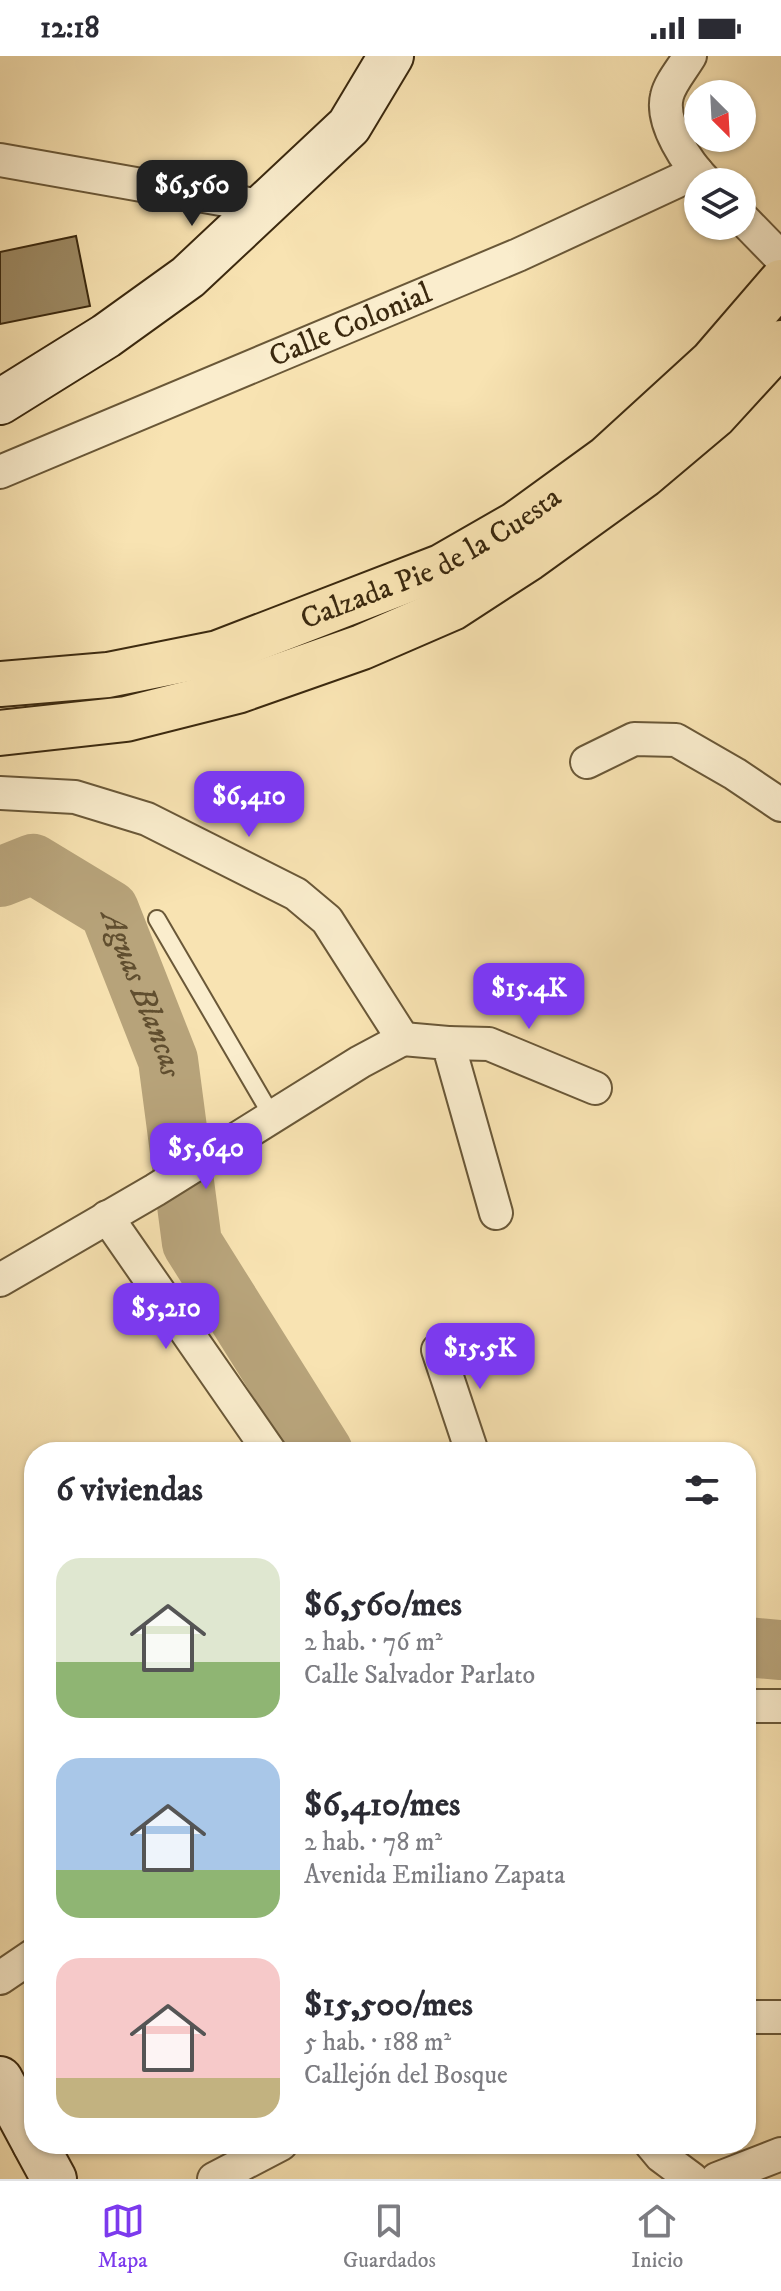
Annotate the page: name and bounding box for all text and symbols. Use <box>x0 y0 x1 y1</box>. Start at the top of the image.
text: 12:18 <box>40 10 100 47</box>
north arrow <box>684 80 756 152</box>
map controls <box>684 80 756 240</box>
pin: $6,560 <box>127 160 257 228</box>
button: layers <box>684 168 756 240</box>
text: $6,560 <box>155 169 229 202</box>
street label: Calle Colonial <box>264 275 437 376</box>
street label: Calzada Pie de la Cuesta <box>295 479 569 638</box>
pin: $6,410 <box>184 771 314 839</box>
text: $6,410 <box>212 780 286 813</box>
water label: Aguas Blancas <box>90 902 190 1080</box>
pin: $15.4K <box>464 963 594 1031</box>
text: $15.4K <box>491 972 567 1005</box>
pin: $5,640 <box>141 1123 271 1191</box>
text: $5,640 <box>168 1132 244 1165</box>
pin: $5,210 <box>101 1283 231 1351</box>
text: $5,210 <box>131 1292 201 1325</box>
pin: $15.5K <box>415 1323 545 1391</box>
text: $15.5K <box>444 1332 516 1365</box>
icon: filters <box>680 1468 724 1512</box>
text: 6 viviendas <box>56 1469 203 1511</box>
text: $6,560/mes <box>304 1584 462 1626</box>
icon: home <box>120 1590 216 1686</box>
text: 2 hab. · 76 m² <box>304 1626 443 1659</box>
text: Calle Salvador Parlato <box>304 1659 535 1692</box>
text: $6,410/mes <box>304 1784 460 1826</box>
icon: home <box>120 1790 216 1886</box>
text: 2 hab. · 78 m² <box>304 1826 442 1859</box>
text: Avenida Emiliano Zapata <box>304 1859 565 1892</box>
text: $15,500/mes <box>304 1984 473 2026</box>
icon: home <box>120 1990 216 2086</box>
text: 5 hab. · 188 m² <box>304 2026 451 2059</box>
text: Callejón del Bosque <box>304 2059 508 2092</box>
tab: Mapa <box>98 2199 148 2274</box>
tab: Guardados <box>343 2199 436 2274</box>
tab: Inicio <box>631 2199 683 2274</box>

